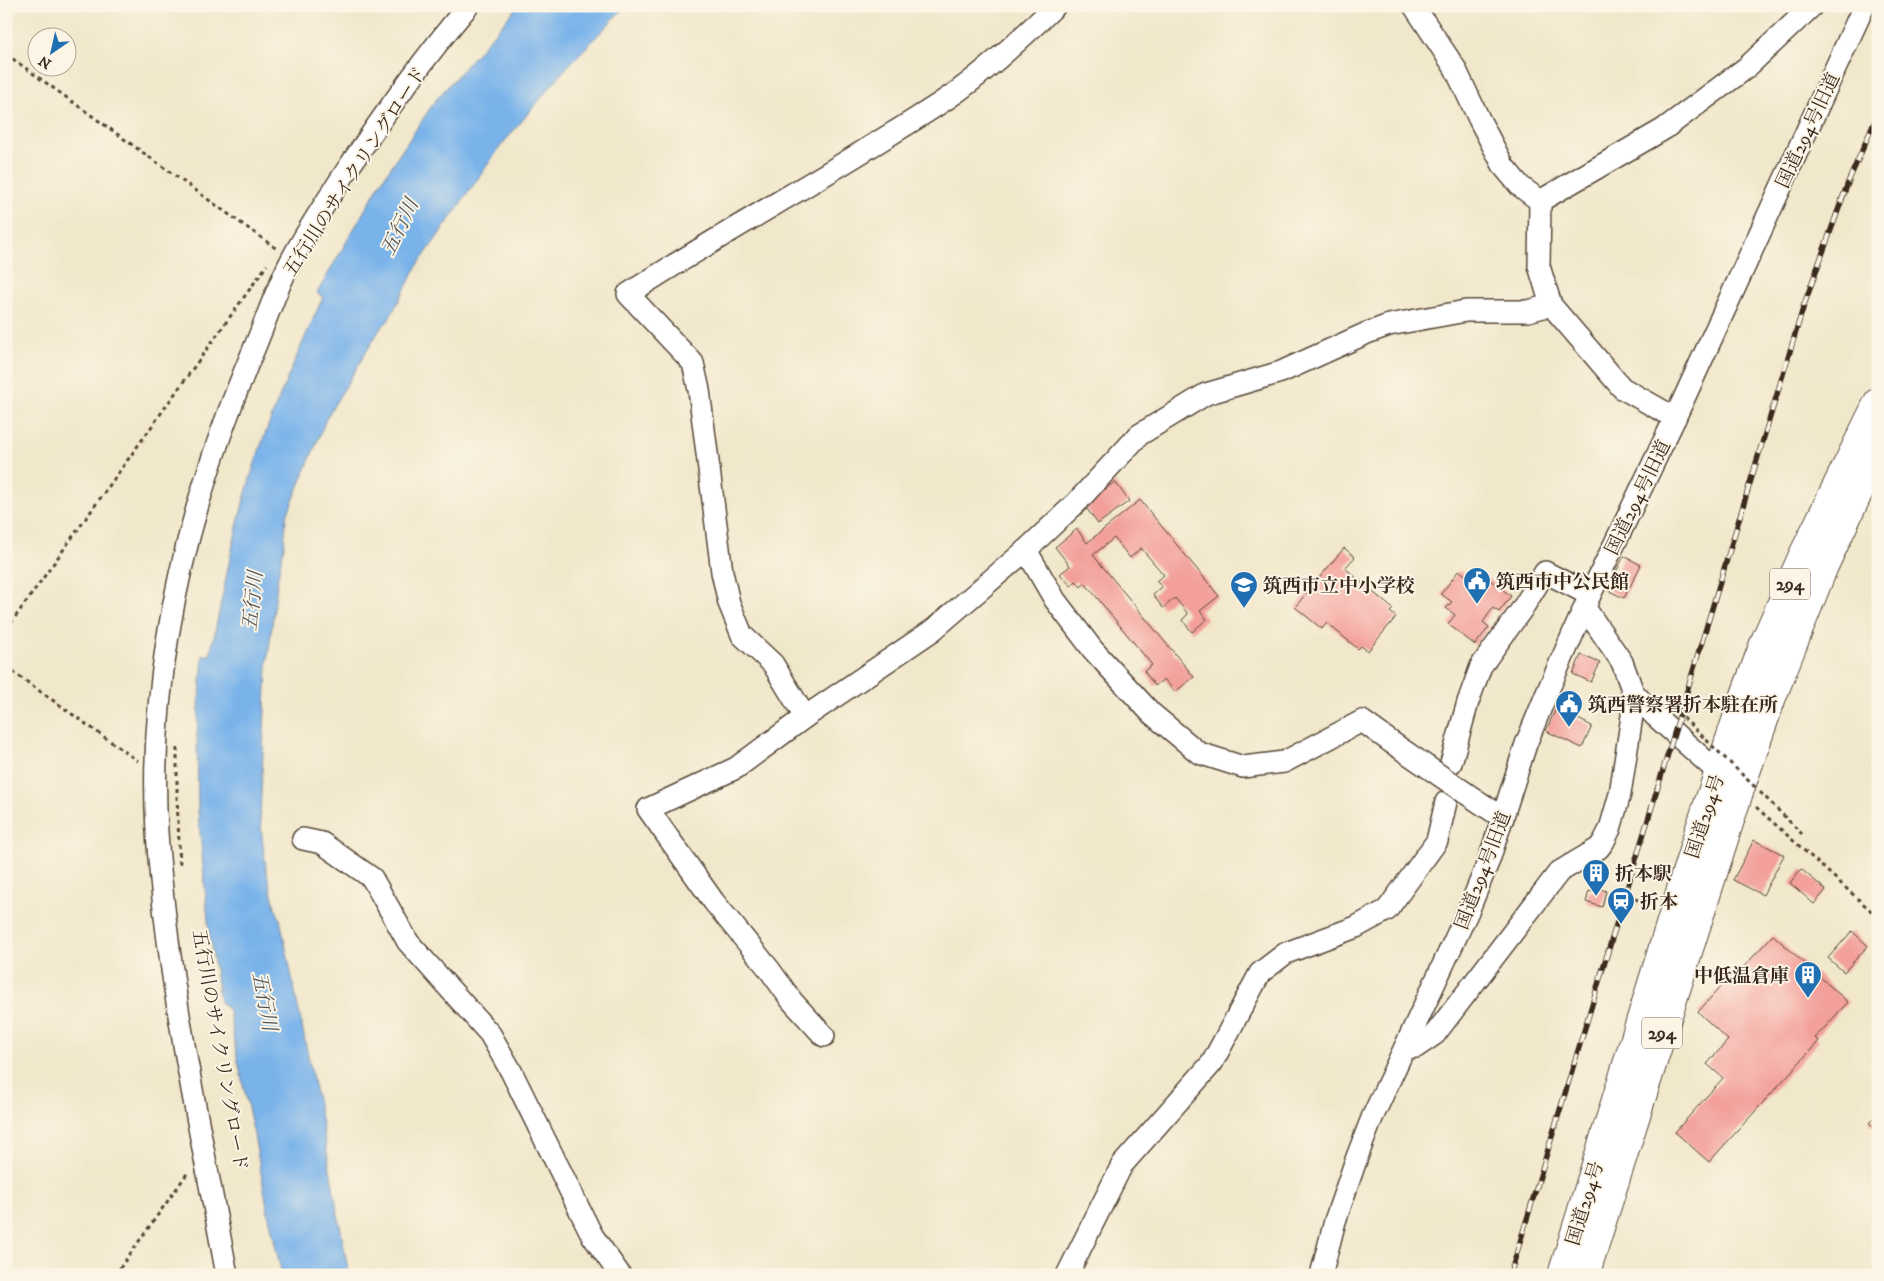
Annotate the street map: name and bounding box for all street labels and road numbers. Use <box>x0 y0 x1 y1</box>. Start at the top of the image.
street label: 五行川のサイクリングロード <box>277 61 431 281</box>
street label: 国道294号旧道 <box>1772 69 1845 192</box>
street label: 国道294号旧道 <box>1601 437 1676 559</box>
road number: 294 <box>1770 568 1810 600</box>
street label: 国道294号 <box>1681 772 1730 861</box>
street label: 国道294号旧道 <box>1450 808 1516 933</box>
street label: 五行川のサイクリングロード <box>187 928 252 1173</box>
road number: 294 <box>1642 1018 1682 1048</box>
street label: 国道294号 <box>1562 1159 1609 1248</box>

